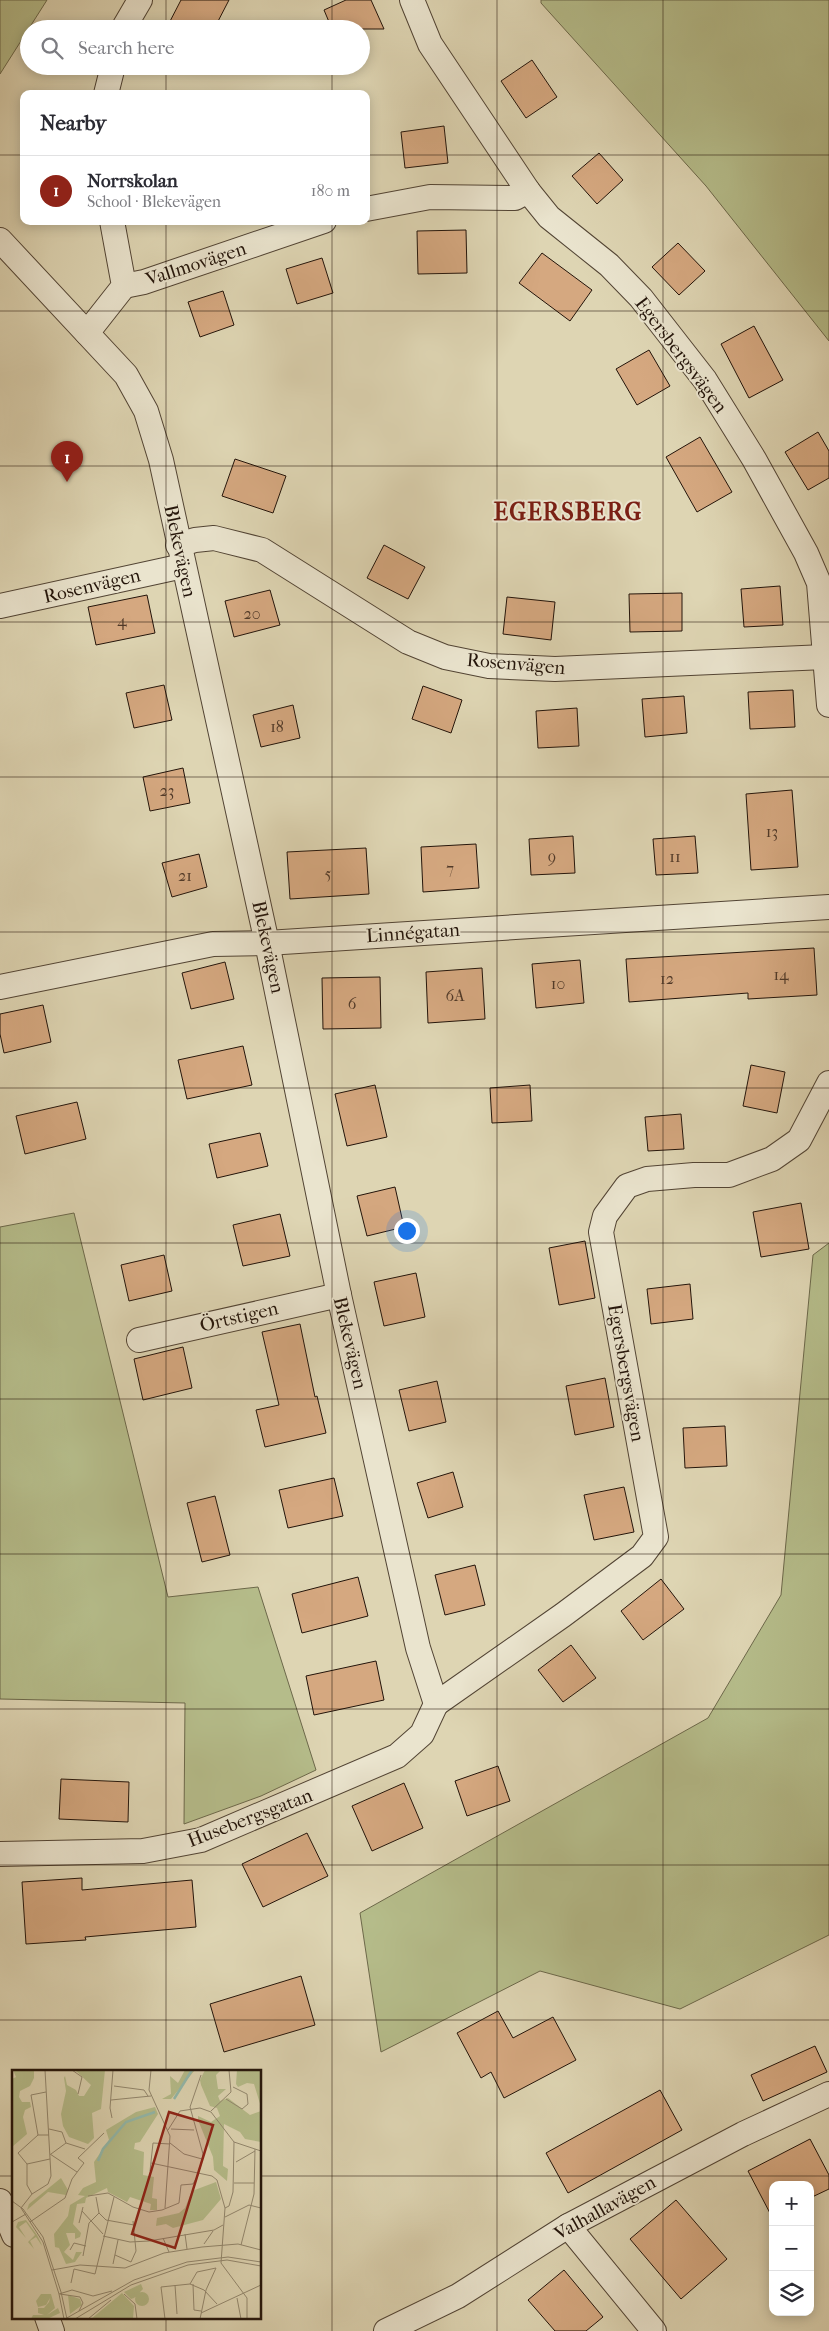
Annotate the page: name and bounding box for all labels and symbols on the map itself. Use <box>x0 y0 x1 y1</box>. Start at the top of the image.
street label: Vallmovägen <box>142 237 249 291</box>
street label: Egersbergsvägen <box>630 293 732 417</box>
pin: 1 <box>51 441 83 482</box>
district label: EGERSBERG <box>494 498 642 526</box>
street label: Blekevägen <box>159 503 201 599</box>
street label: Rosenvägen <box>41 564 143 608</box>
house number: 20 <box>243 604 261 623</box>
house number: 4 <box>117 611 127 630</box>
street label: Rosenvägen <box>466 649 566 679</box>
house number: 18 <box>270 717 284 736</box>
house number: 23 <box>160 781 174 800</box>
house number: 13 <box>766 822 778 841</box>
house number: 9 <box>548 847 556 866</box>
house number: 11 <box>669 847 681 866</box>
house number: 7 <box>446 859 454 878</box>
house number: 5 <box>325 864 332 883</box>
house number: 21 <box>178 866 192 885</box>
street label: Blekevägen <box>247 899 289 995</box>
street label: Linnégatan <box>365 919 461 947</box>
house number: 14 <box>773 965 789 984</box>
house number: 12 <box>660 969 674 988</box>
house number: 10 <box>551 974 565 993</box>
house number: 6A <box>445 986 465 1005</box>
house number: 6 <box>348 994 357 1013</box>
your location <box>394 1218 420 1244</box>
street label: Blekevägen <box>329 1295 371 1391</box>
street label: Örtstigen <box>198 1297 280 1337</box>
street label: Egersbergsvägen <box>603 1302 649 1444</box>
street label: Husebergsgatan <box>184 1784 316 1852</box>
inset map <box>12 2070 261 2318</box>
street label: Valhallavägen <box>550 2171 659 2245</box>

